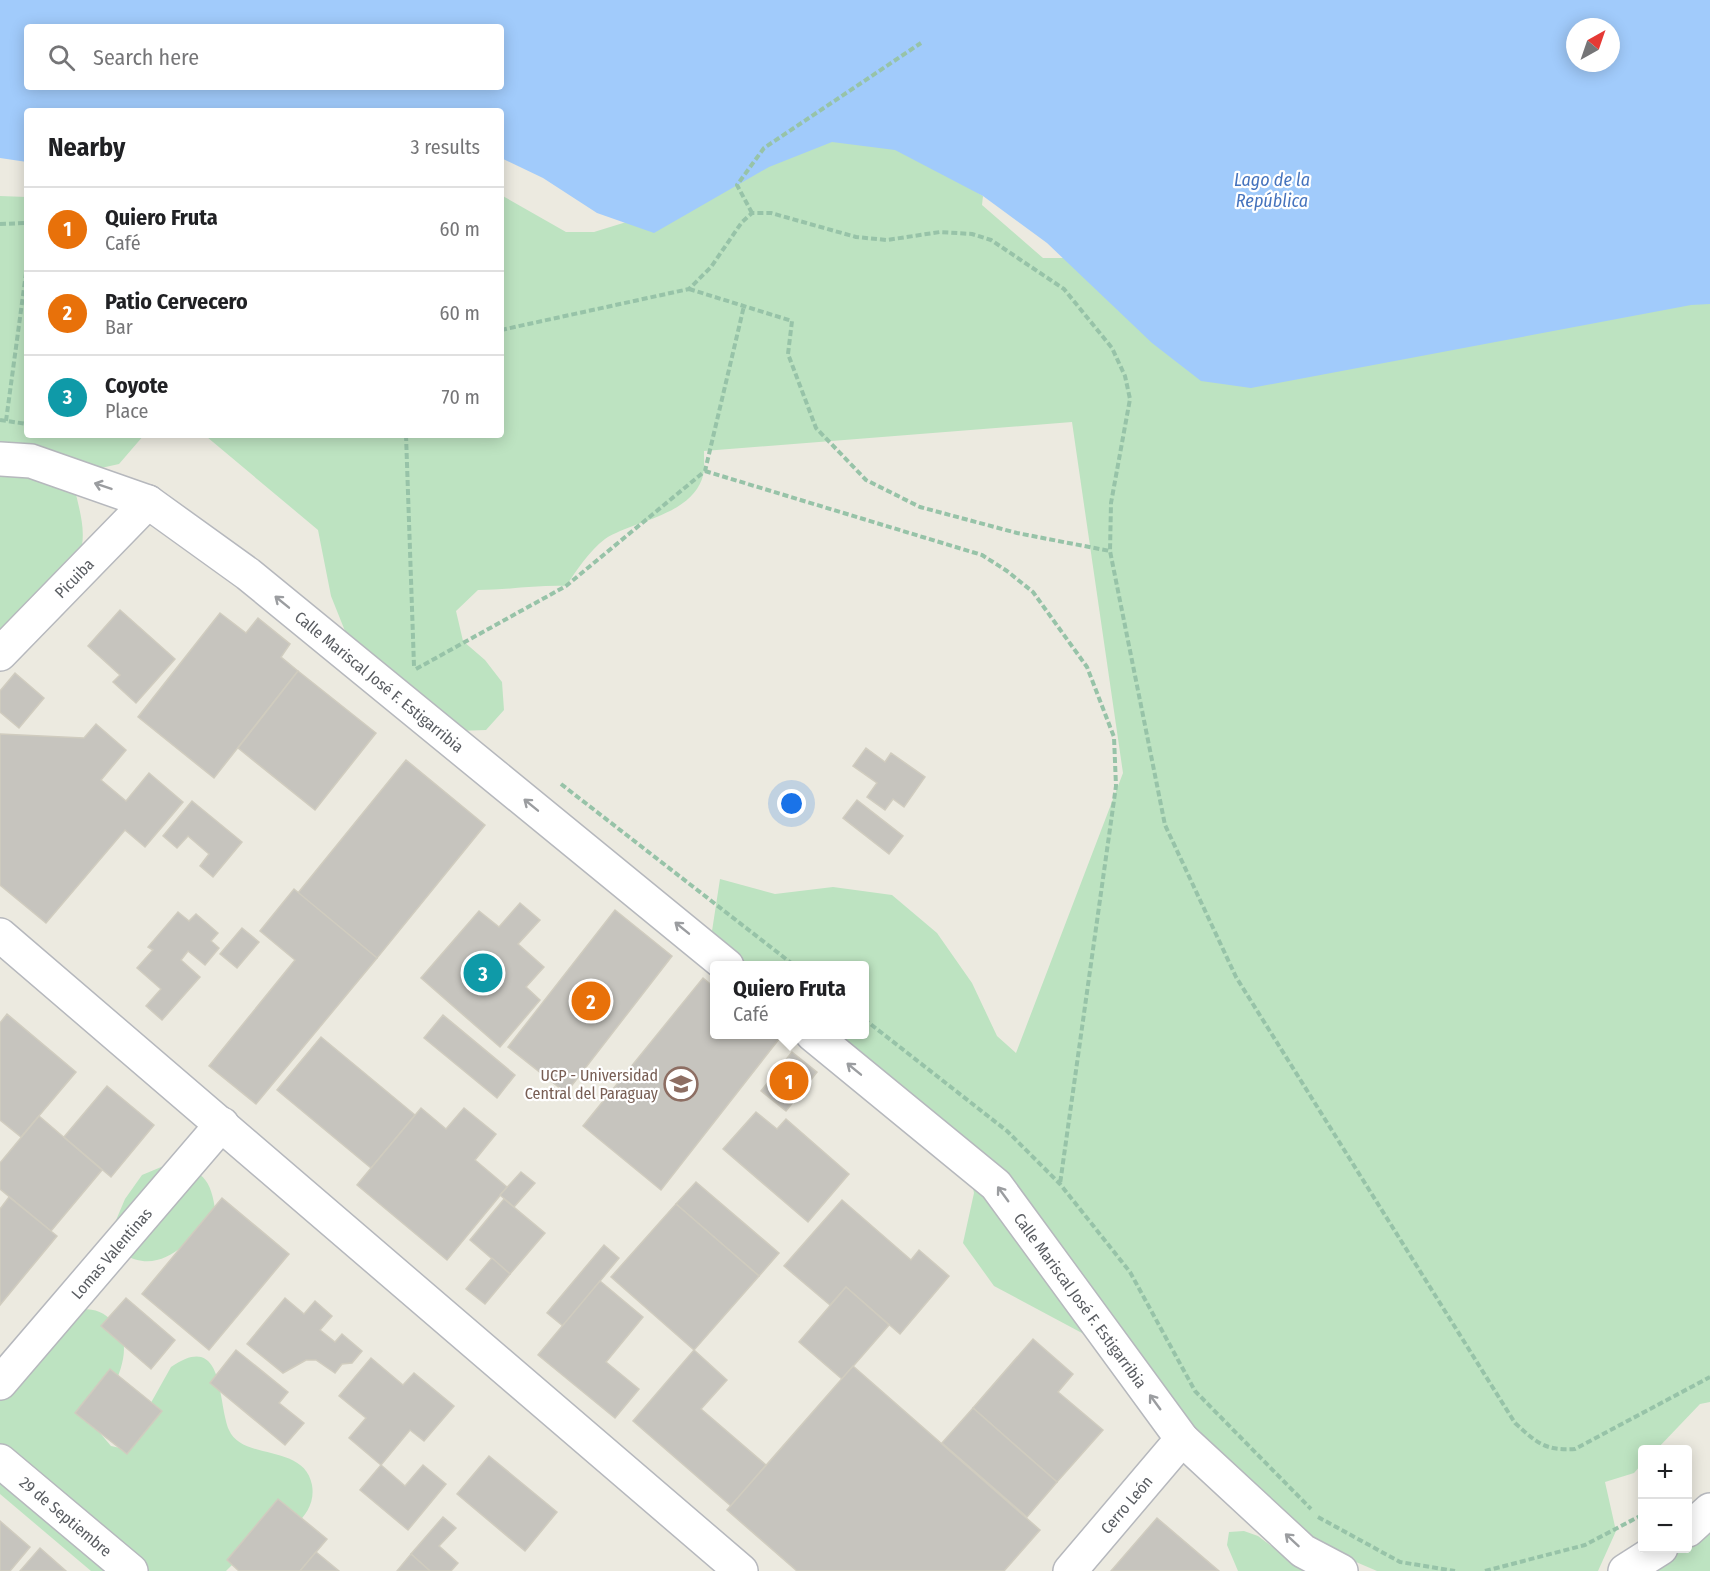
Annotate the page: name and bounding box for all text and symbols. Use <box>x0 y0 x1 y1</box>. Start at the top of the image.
north arrow <box>1566 18 1620 72</box>
search box <box>24 24 504 90</box>
icon: search <box>45 41 78 74</box>
text: Search here <box>93 44 199 71</box>
text: Nearby <box>48 132 125 163</box>
text: 3 results <box>411 135 480 159</box>
water label: Lago de la República <box>1234 169 1310 212</box>
text: Quiero Fruta <box>105 204 218 231</box>
text: 1 <box>63 217 72 241</box>
text: 60 m <box>440 217 480 241</box>
text: Café <box>105 231 141 255</box>
text: Patio Cervecero <box>105 288 248 315</box>
text: 2 <box>63 301 72 325</box>
text: 60 m <box>440 301 480 325</box>
text: Bar <box>105 315 133 339</box>
text: Coyote <box>105 372 168 399</box>
text: 3 <box>63 385 72 409</box>
text: 70 m <box>442 385 480 409</box>
text: Place <box>105 399 148 423</box>
one-way arrow <box>94 479 112 490</box>
street label: Picuiba <box>51 555 98 602</box>
one-way arrow <box>275 595 290 609</box>
street label: Calle Mariscal José F. Estigarribia <box>291 607 467 757</box>
your location <box>777 789 806 818</box>
one-way arrow <box>524 798 539 812</box>
one-way arrow <box>674 922 690 935</box>
pin: 3 <box>464 950 502 996</box>
popup <box>710 961 869 1039</box>
text: Quiero Fruta <box>733 975 846 1002</box>
pin: 2 <box>572 978 610 1024</box>
text: Café <box>733 1002 769 1026</box>
pin: 1 <box>770 1058 808 1104</box>
one-way arrow <box>846 1062 862 1075</box>
place label: UCP - Universidad Central del Paraguay <box>525 1066 659 1103</box>
school or university icon: UCP - Universidad Central del Paraguay <box>663 1066 699 1102</box>
one-way arrow <box>996 1187 1009 1203</box>
street label: Lomas Valentinas <box>67 1204 156 1303</box>
street label: Calle Mariscal José F. Estigarribia <box>1010 1209 1151 1392</box>
one-way arrow <box>1149 1395 1161 1411</box>
map controls <box>1638 1445 1692 1553</box>
button: + <box>1638 1445 1692 1499</box>
street label: Cerro León <box>1097 1472 1157 1538</box>
street label: 29 de Septiembre <box>16 1473 115 1561</box>
button: − <box>1638 1499 1692 1553</box>
one-way arrow <box>1285 1533 1300 1547</box>

